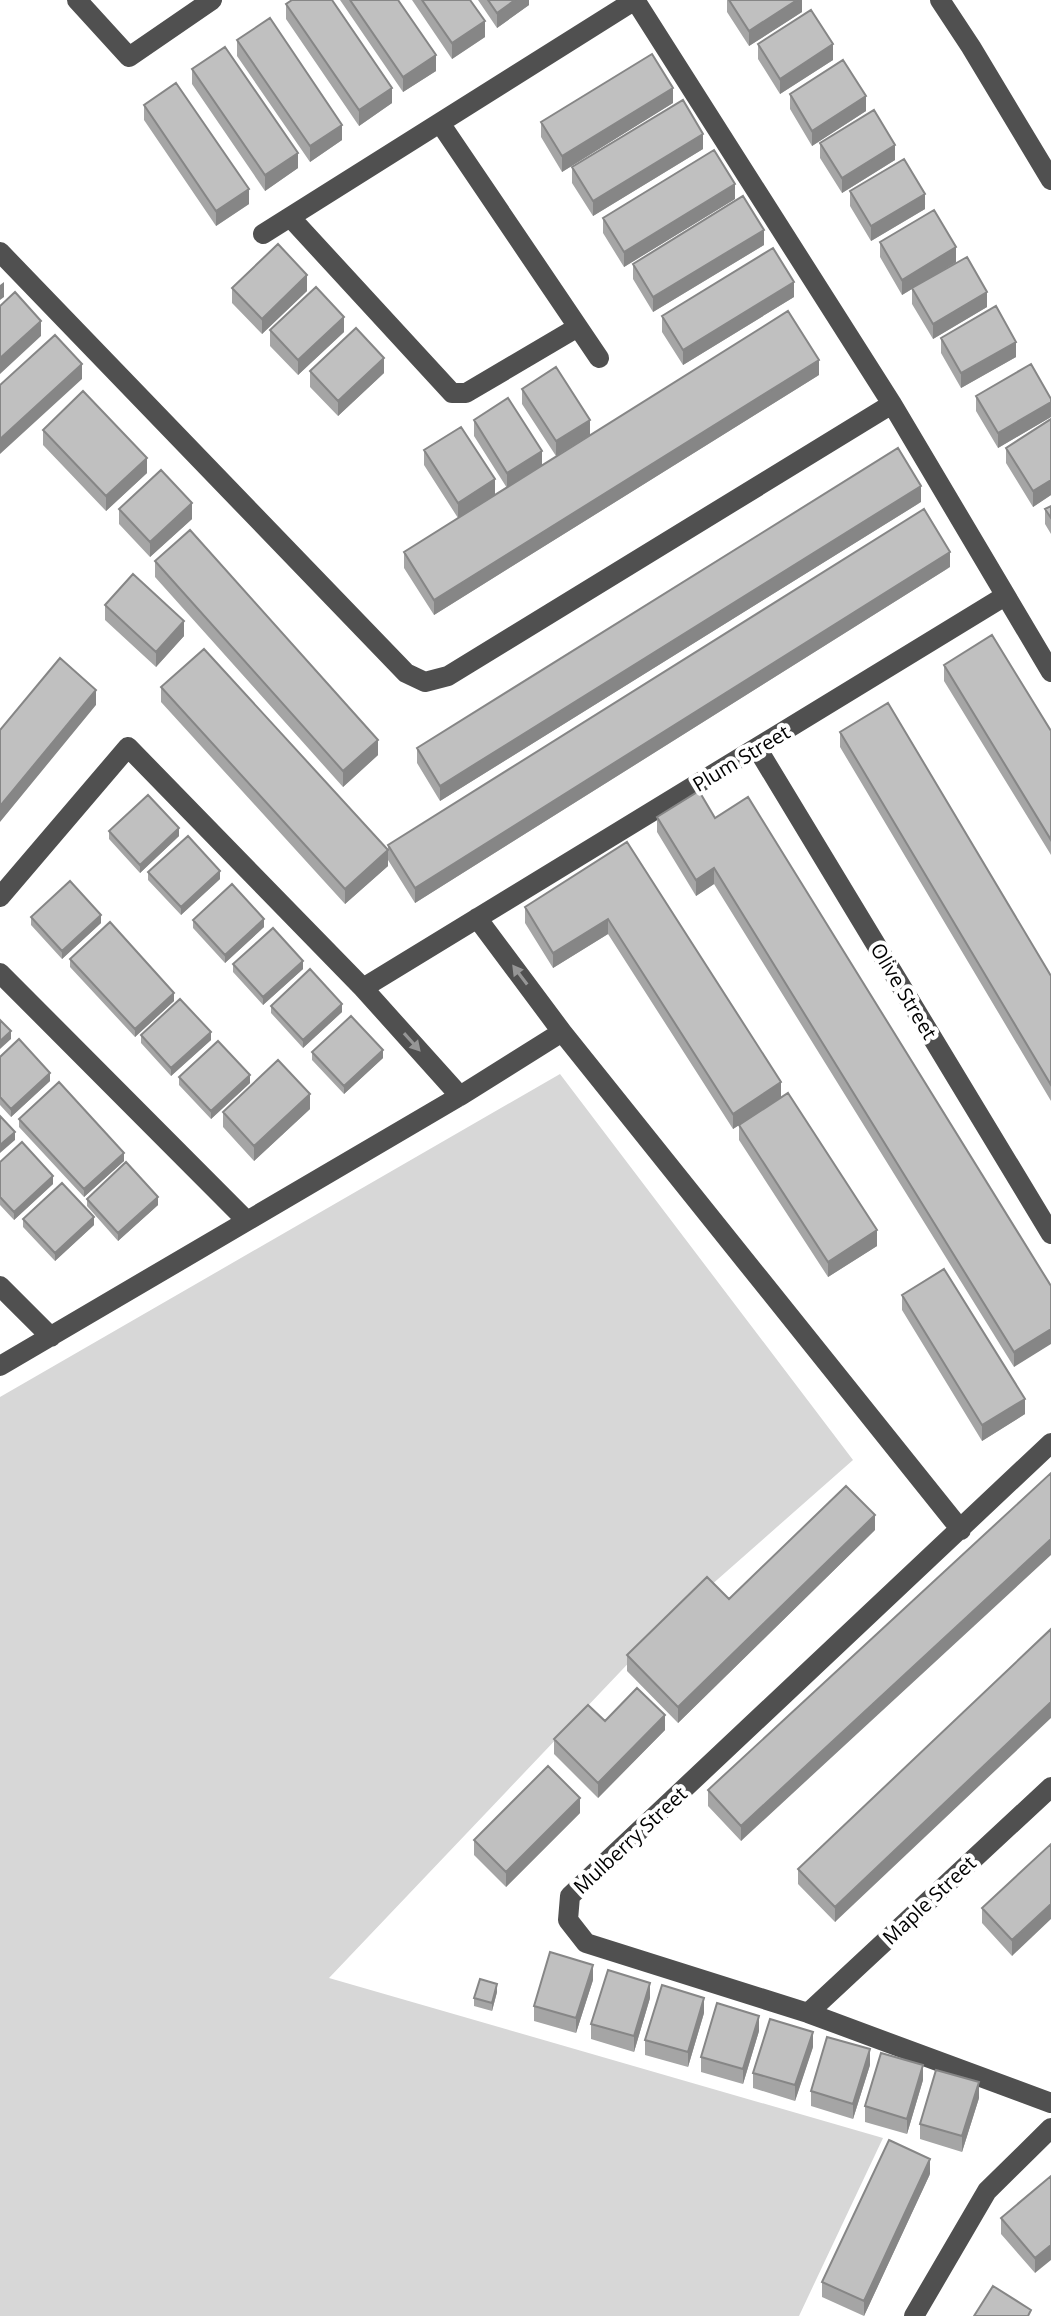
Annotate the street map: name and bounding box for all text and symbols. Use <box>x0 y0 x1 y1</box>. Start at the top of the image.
street label: Plum Street <box>687 718 795 798</box>
street label: Olive Street <box>865 938 943 1044</box>
one-way arrow <box>512 965 528 985</box>
one-way arrow <box>402 1032 420 1051</box>
street label: Mulberry Street <box>567 1780 693 1900</box>
street label: Maple Street <box>876 1850 982 1950</box>

